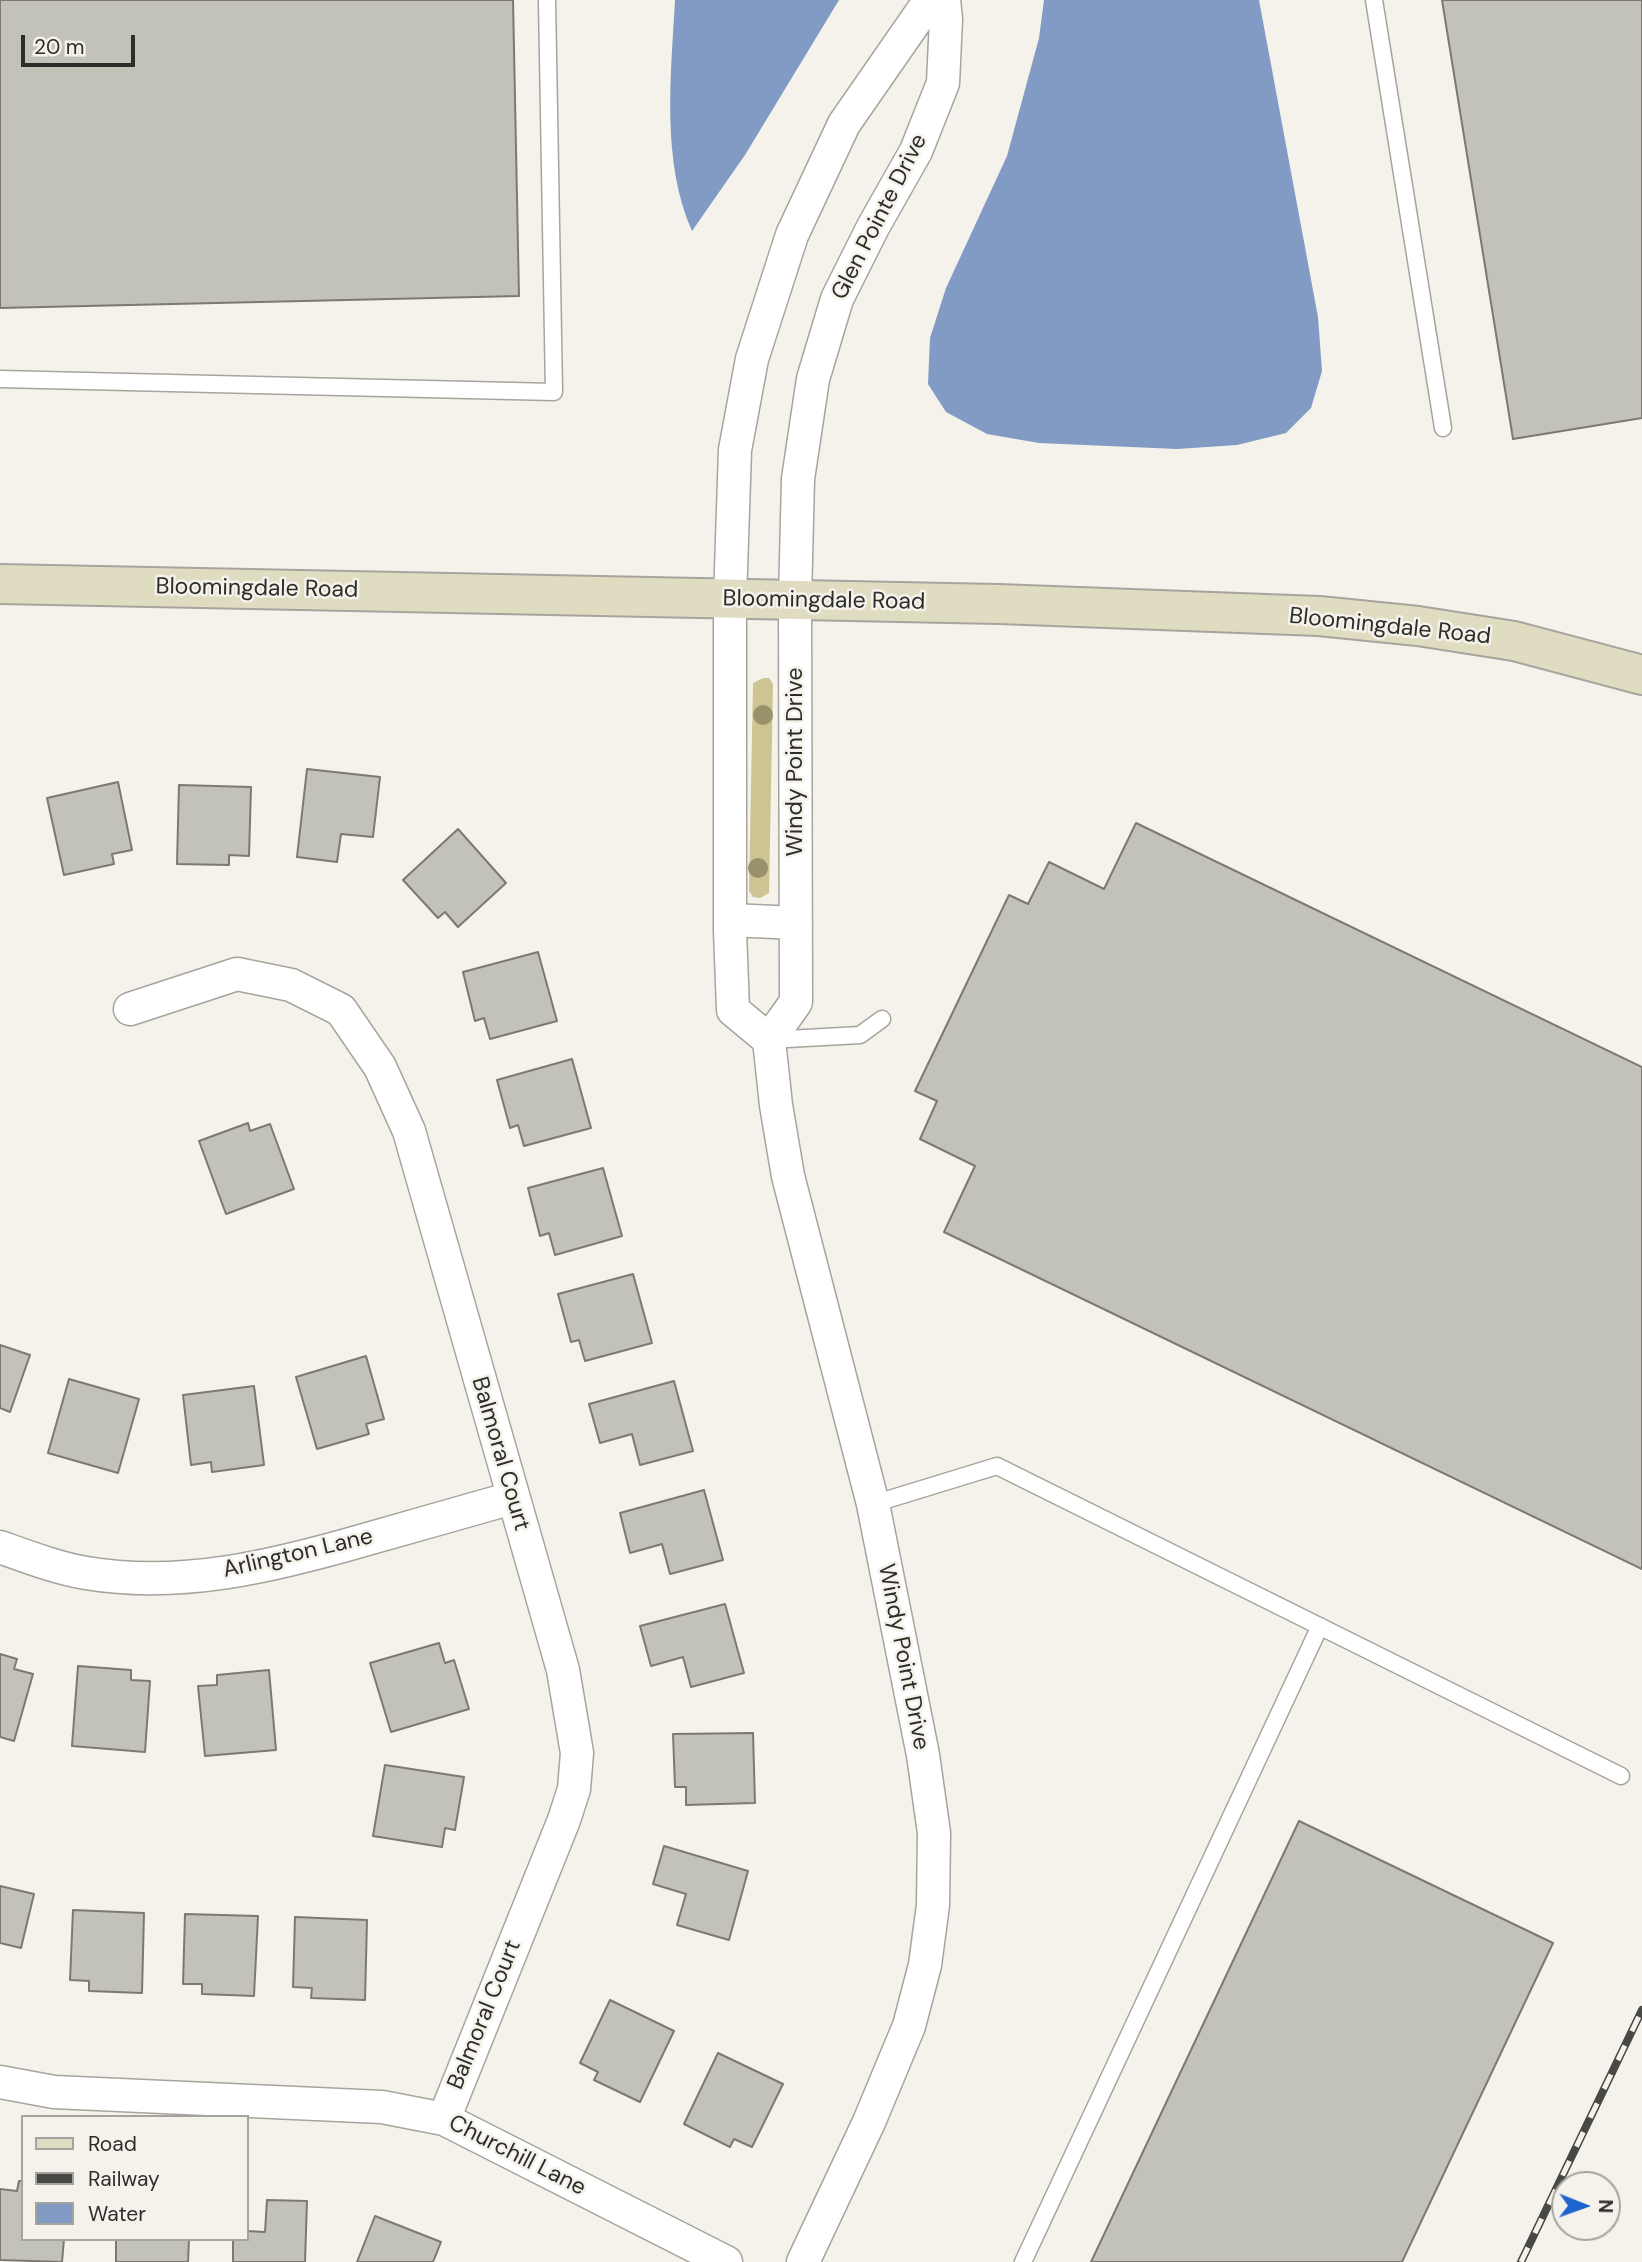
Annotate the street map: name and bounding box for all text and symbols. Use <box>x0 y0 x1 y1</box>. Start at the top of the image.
scale bar <box>24 21 138 65</box>
text: 20 m <box>34 33 85 61</box>
street label: Glen Pointe Drive <box>826 130 934 304</box>
street label: Bloomingdale Road <box>155 573 359 605</box>
street label: Bloomingdale Road <box>722 585 926 617</box>
street label: Bloomingdale Road <box>1288 603 1492 651</box>
street label: Windy Point Drive <box>782 668 810 856</box>
street label: Balmoral Court <box>465 1374 535 1534</box>
street label: Arlington Lane <box>220 1523 376 1585</box>
street label: Windy Point Drive <box>871 1562 935 1752</box>
street label: Balmoral Court <box>442 1936 528 2094</box>
street label: Churchill Lane <box>444 2110 590 2202</box>
legend <box>21 2115 248 2241</box>
text: Road <box>88 2130 137 2158</box>
text: Railway <box>88 2165 160 2193</box>
north arrow <box>1551 2171 1621 2241</box>
text: N <box>1593 2199 1618 2213</box>
text: Water <box>88 2200 146 2228</box>

